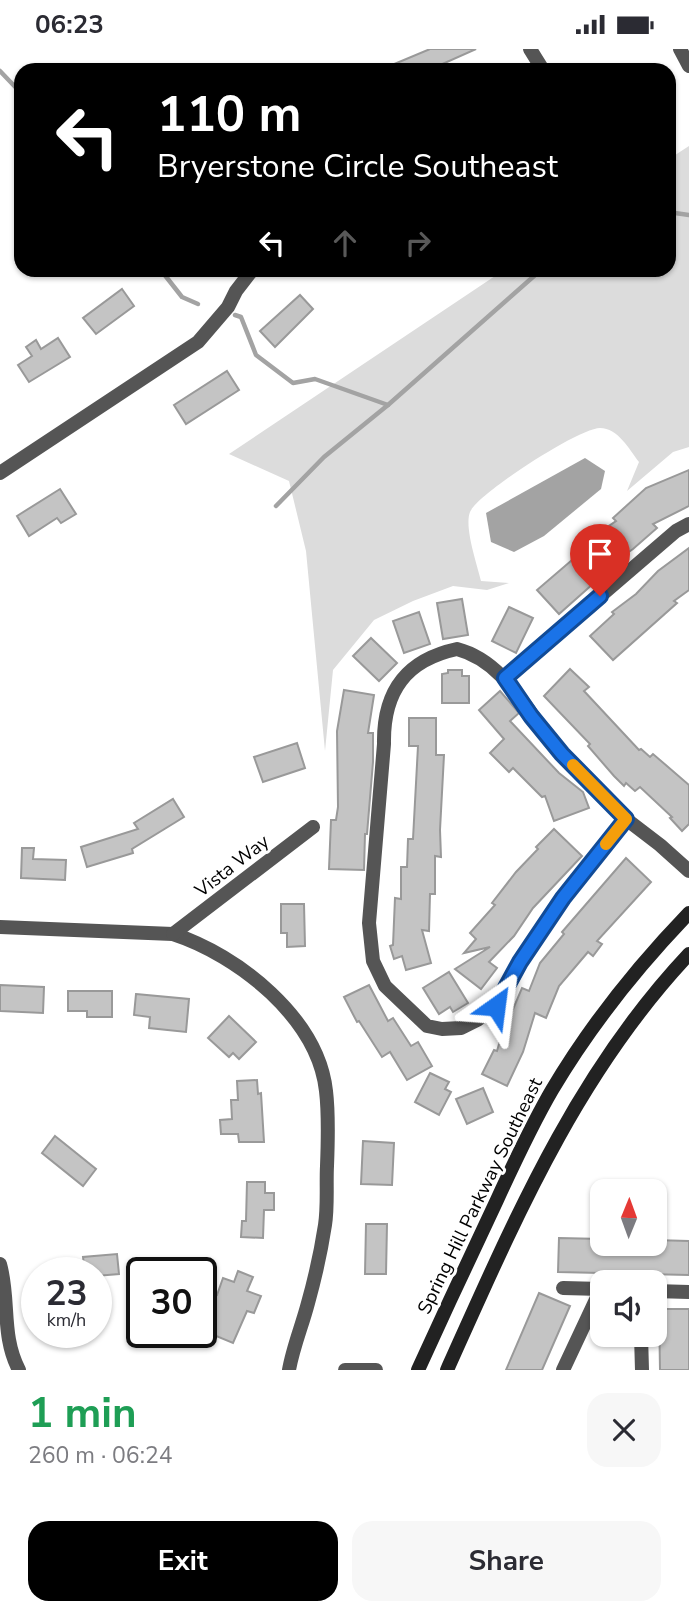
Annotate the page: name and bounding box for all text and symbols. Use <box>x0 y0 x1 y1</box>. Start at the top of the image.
text: 06:23 <box>35 7 104 42</box>
text: 110 m <box>157 81 301 148</box>
icon: left <box>42 91 133 182</box>
text: Bryerstone Circle Southeast <box>157 145 558 188</box>
icon: left <box>253 224 291 262</box>
icon: ahead <box>326 224 364 262</box>
icon: right <box>399 224 437 262</box>
pin <box>570 524 630 596</box>
icon: arrive <box>581 535 619 573</box>
street label: Vista Way <box>189 829 275 904</box>
position arrow <box>459 969 533 1043</box>
street label: Spring Hill Parkway Southeast <box>411 1073 549 1319</box>
north arrow <box>590 1179 667 1257</box>
map controls <box>590 1179 667 1347</box>
speed limit sign: 30 <box>126 1257 217 1348</box>
text: 23 <box>45 1270 88 1317</box>
button: sound <box>590 1270 667 1347</box>
text: km/h <box>47 1308 86 1332</box>
text: 1 min <box>28 1385 137 1442</box>
button: close <box>587 1393 661 1467</box>
text: 260 m · 06:24 <box>28 1440 173 1471</box>
button: Exit <box>28 1521 338 1601</box>
button: Share <box>352 1521 661 1601</box>

